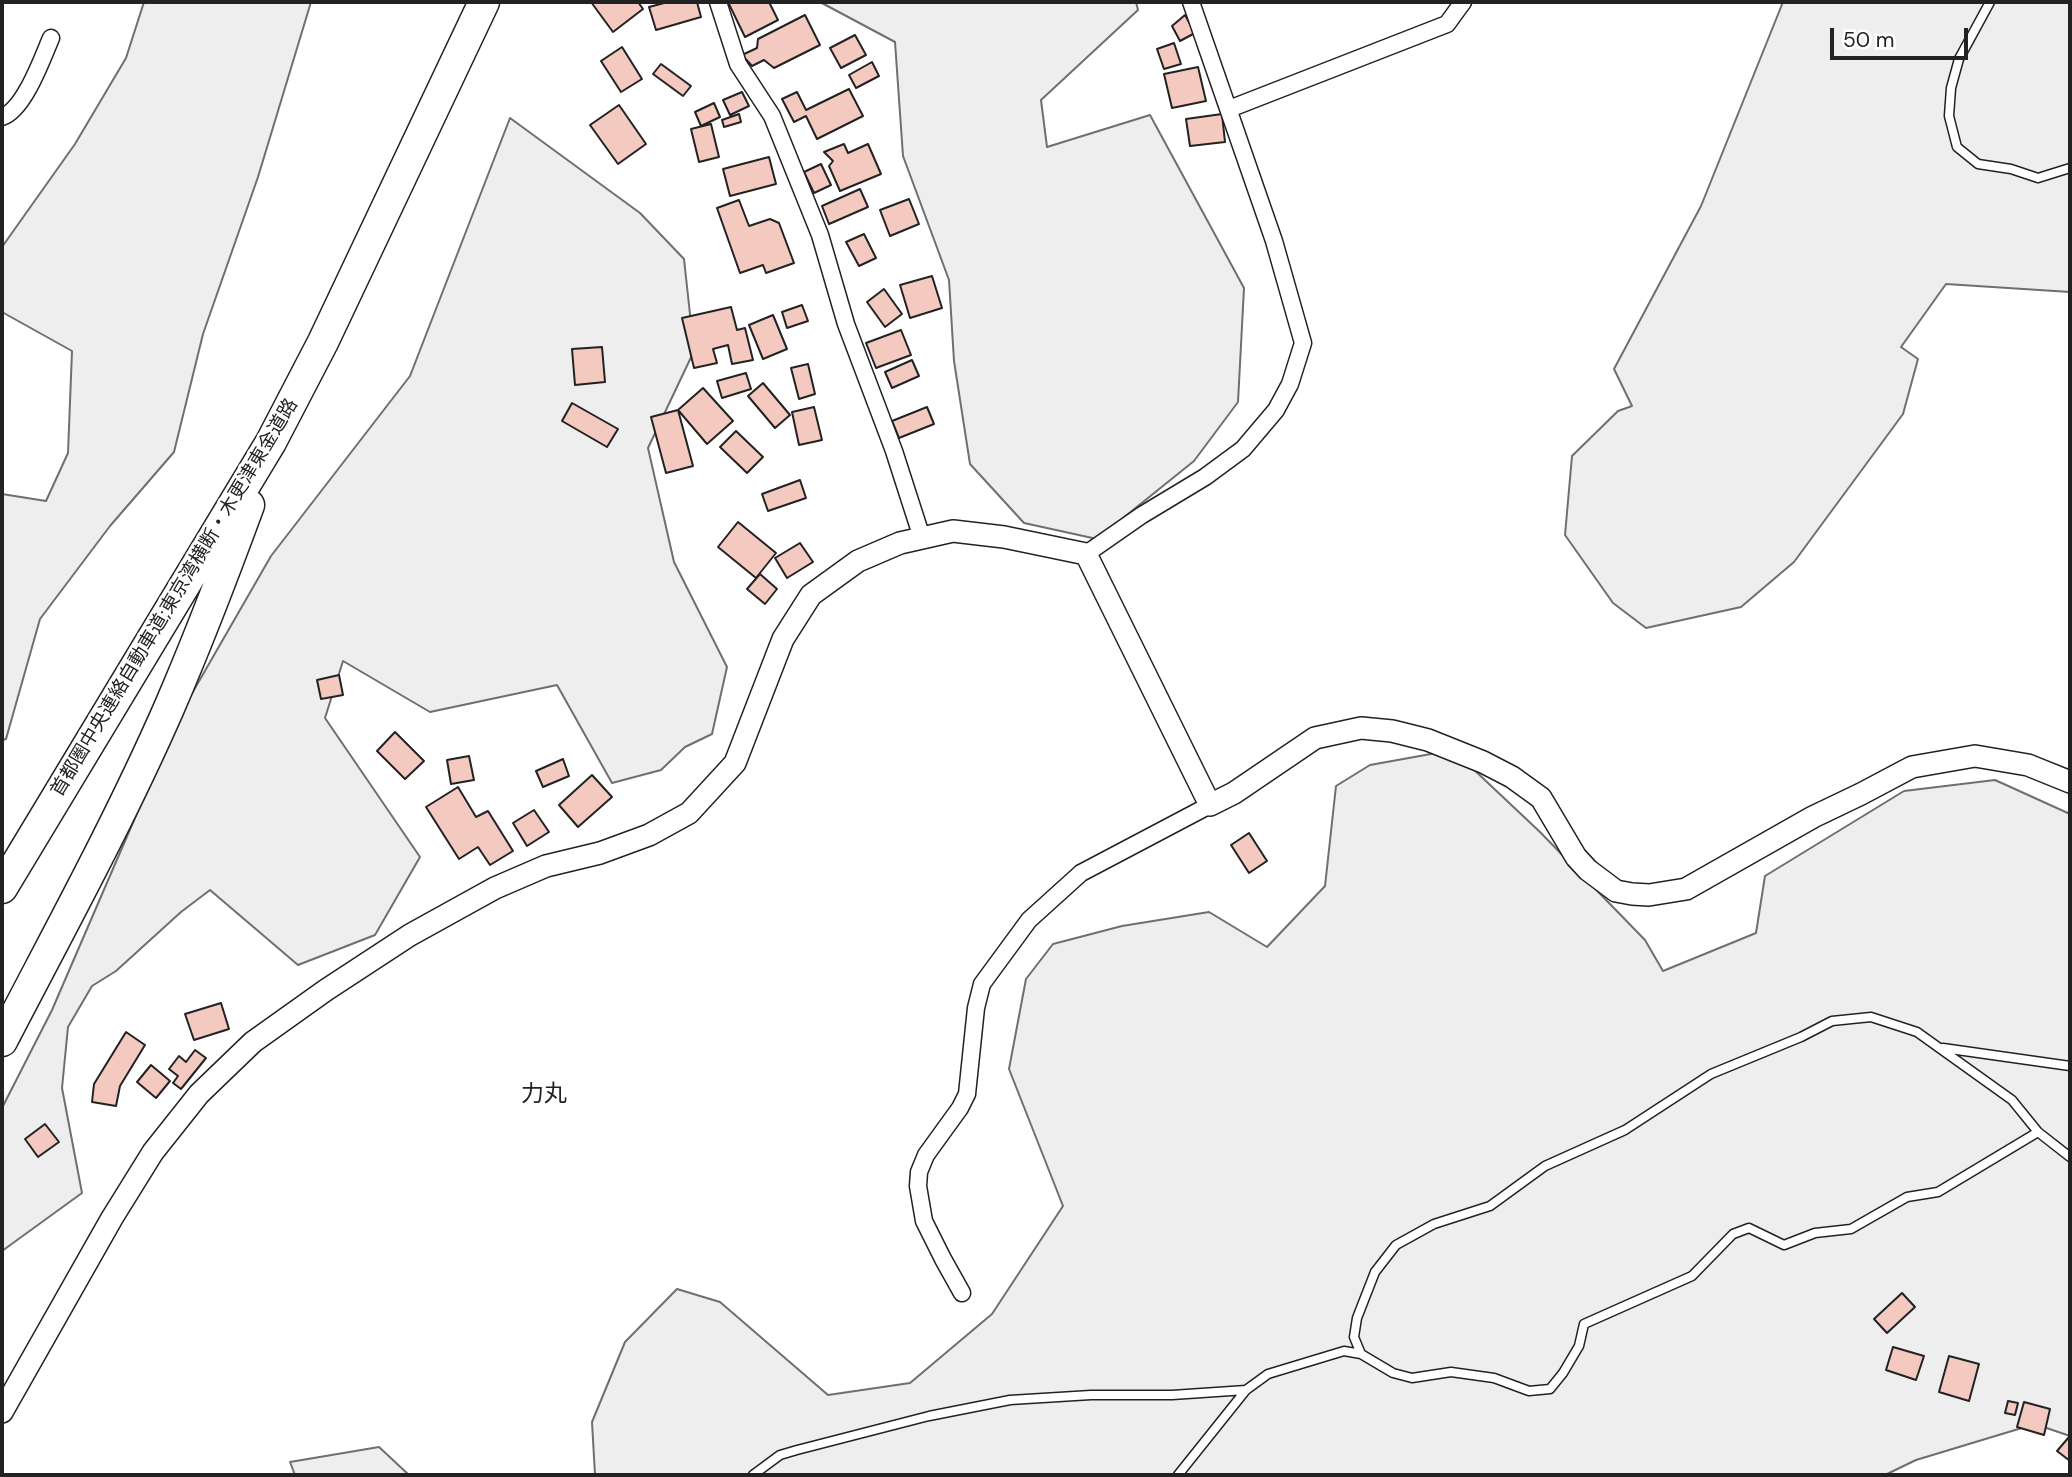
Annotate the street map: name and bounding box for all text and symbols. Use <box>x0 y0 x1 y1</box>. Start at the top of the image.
scale bar <box>1834 14 1972 58</box>
text: 50 m <box>1843 26 1894 54</box>
street label: 首都圏中央連絡自動車道;東京湾横断・木更津東金道路 <box>47 395 303 801</box>
district label: 力丸 <box>521 1081 567 1109</box>

